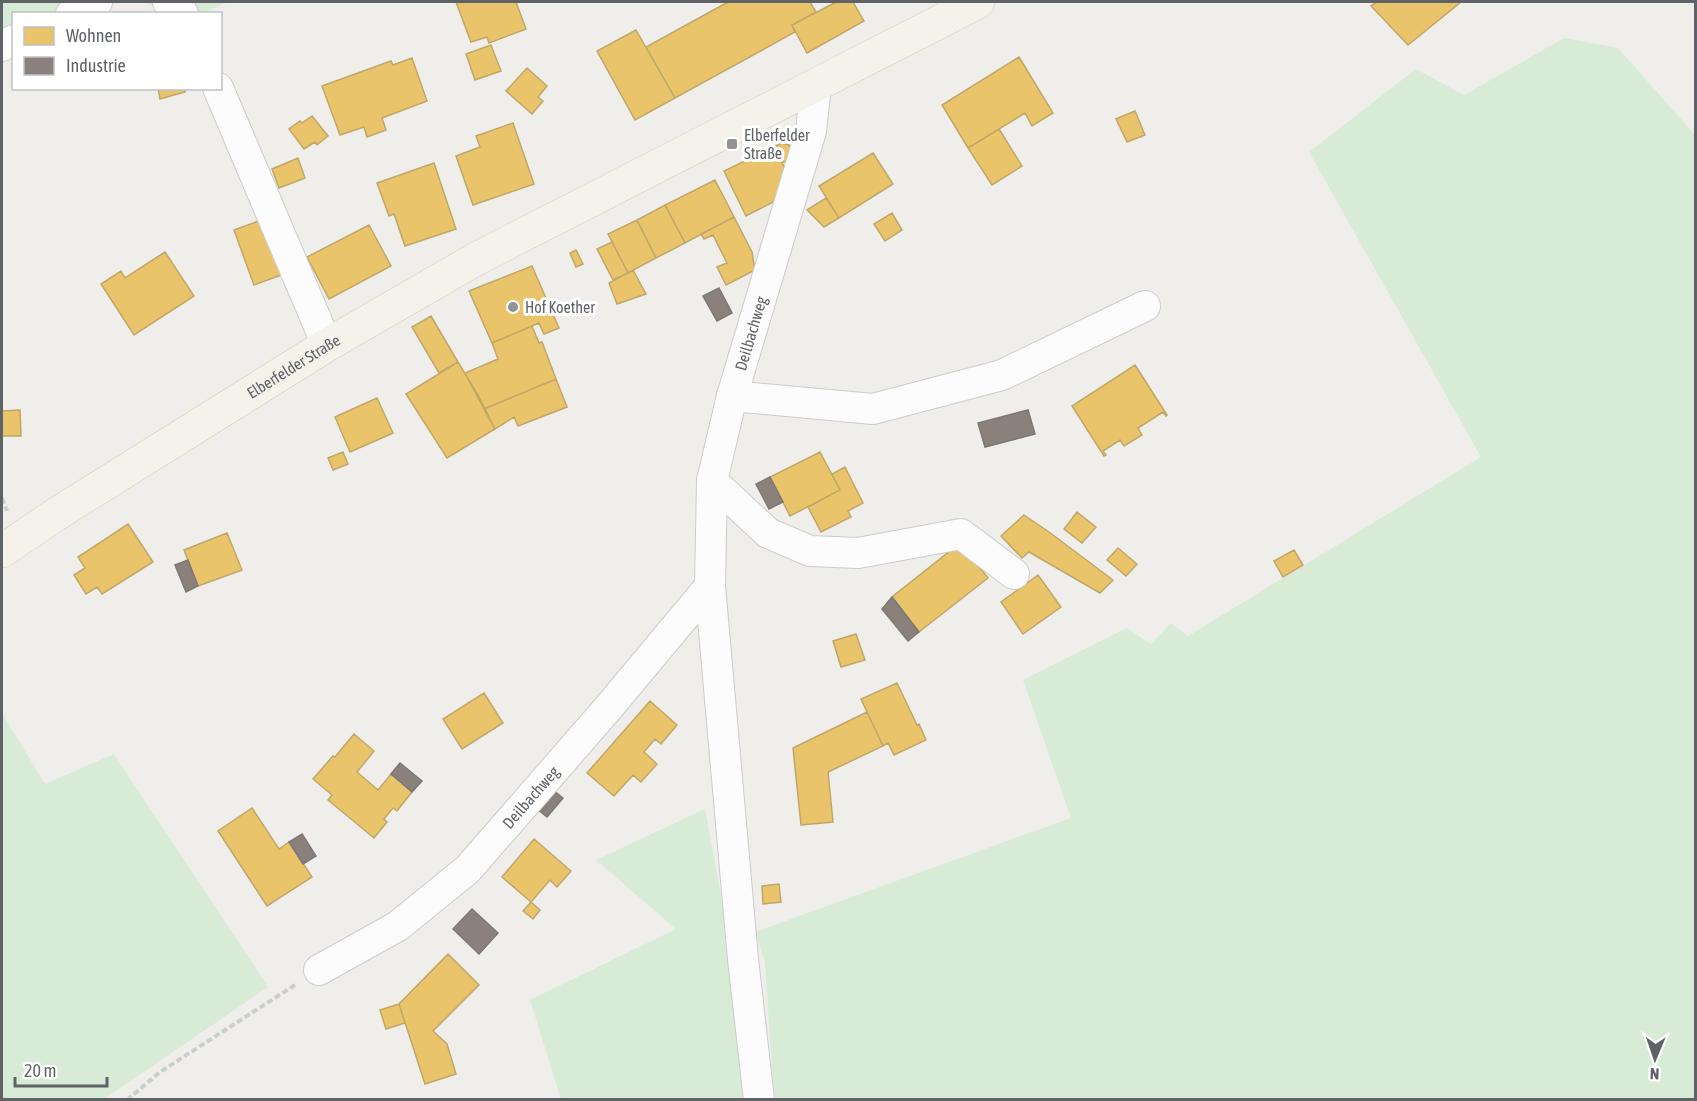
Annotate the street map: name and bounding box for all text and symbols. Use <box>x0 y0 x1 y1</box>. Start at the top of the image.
legend <box>12 12 222 90</box>
text: Wohnen <box>66 25 121 46</box>
text: Industrie <box>66 55 126 76</box>
place label: Elberfelder Straße <box>744 126 810 162</box>
marker: Elberfelder Straße <box>725 137 739 151</box>
street label: Deilbachweg <box>731 294 771 373</box>
place label: Hof Koether <box>525 298 595 316</box>
marker: Hof Koether <box>506 300 520 314</box>
street label: Elberfelder Straße <box>243 331 343 402</box>
street label: Deilbachweg <box>499 762 563 832</box>
north arrow <box>1625 1029 1685 1089</box>
scale bar <box>15 1050 106 1088</box>
text: 20 m <box>24 1060 56 1081</box>
text: N <box>1649 1065 1660 1083</box>

